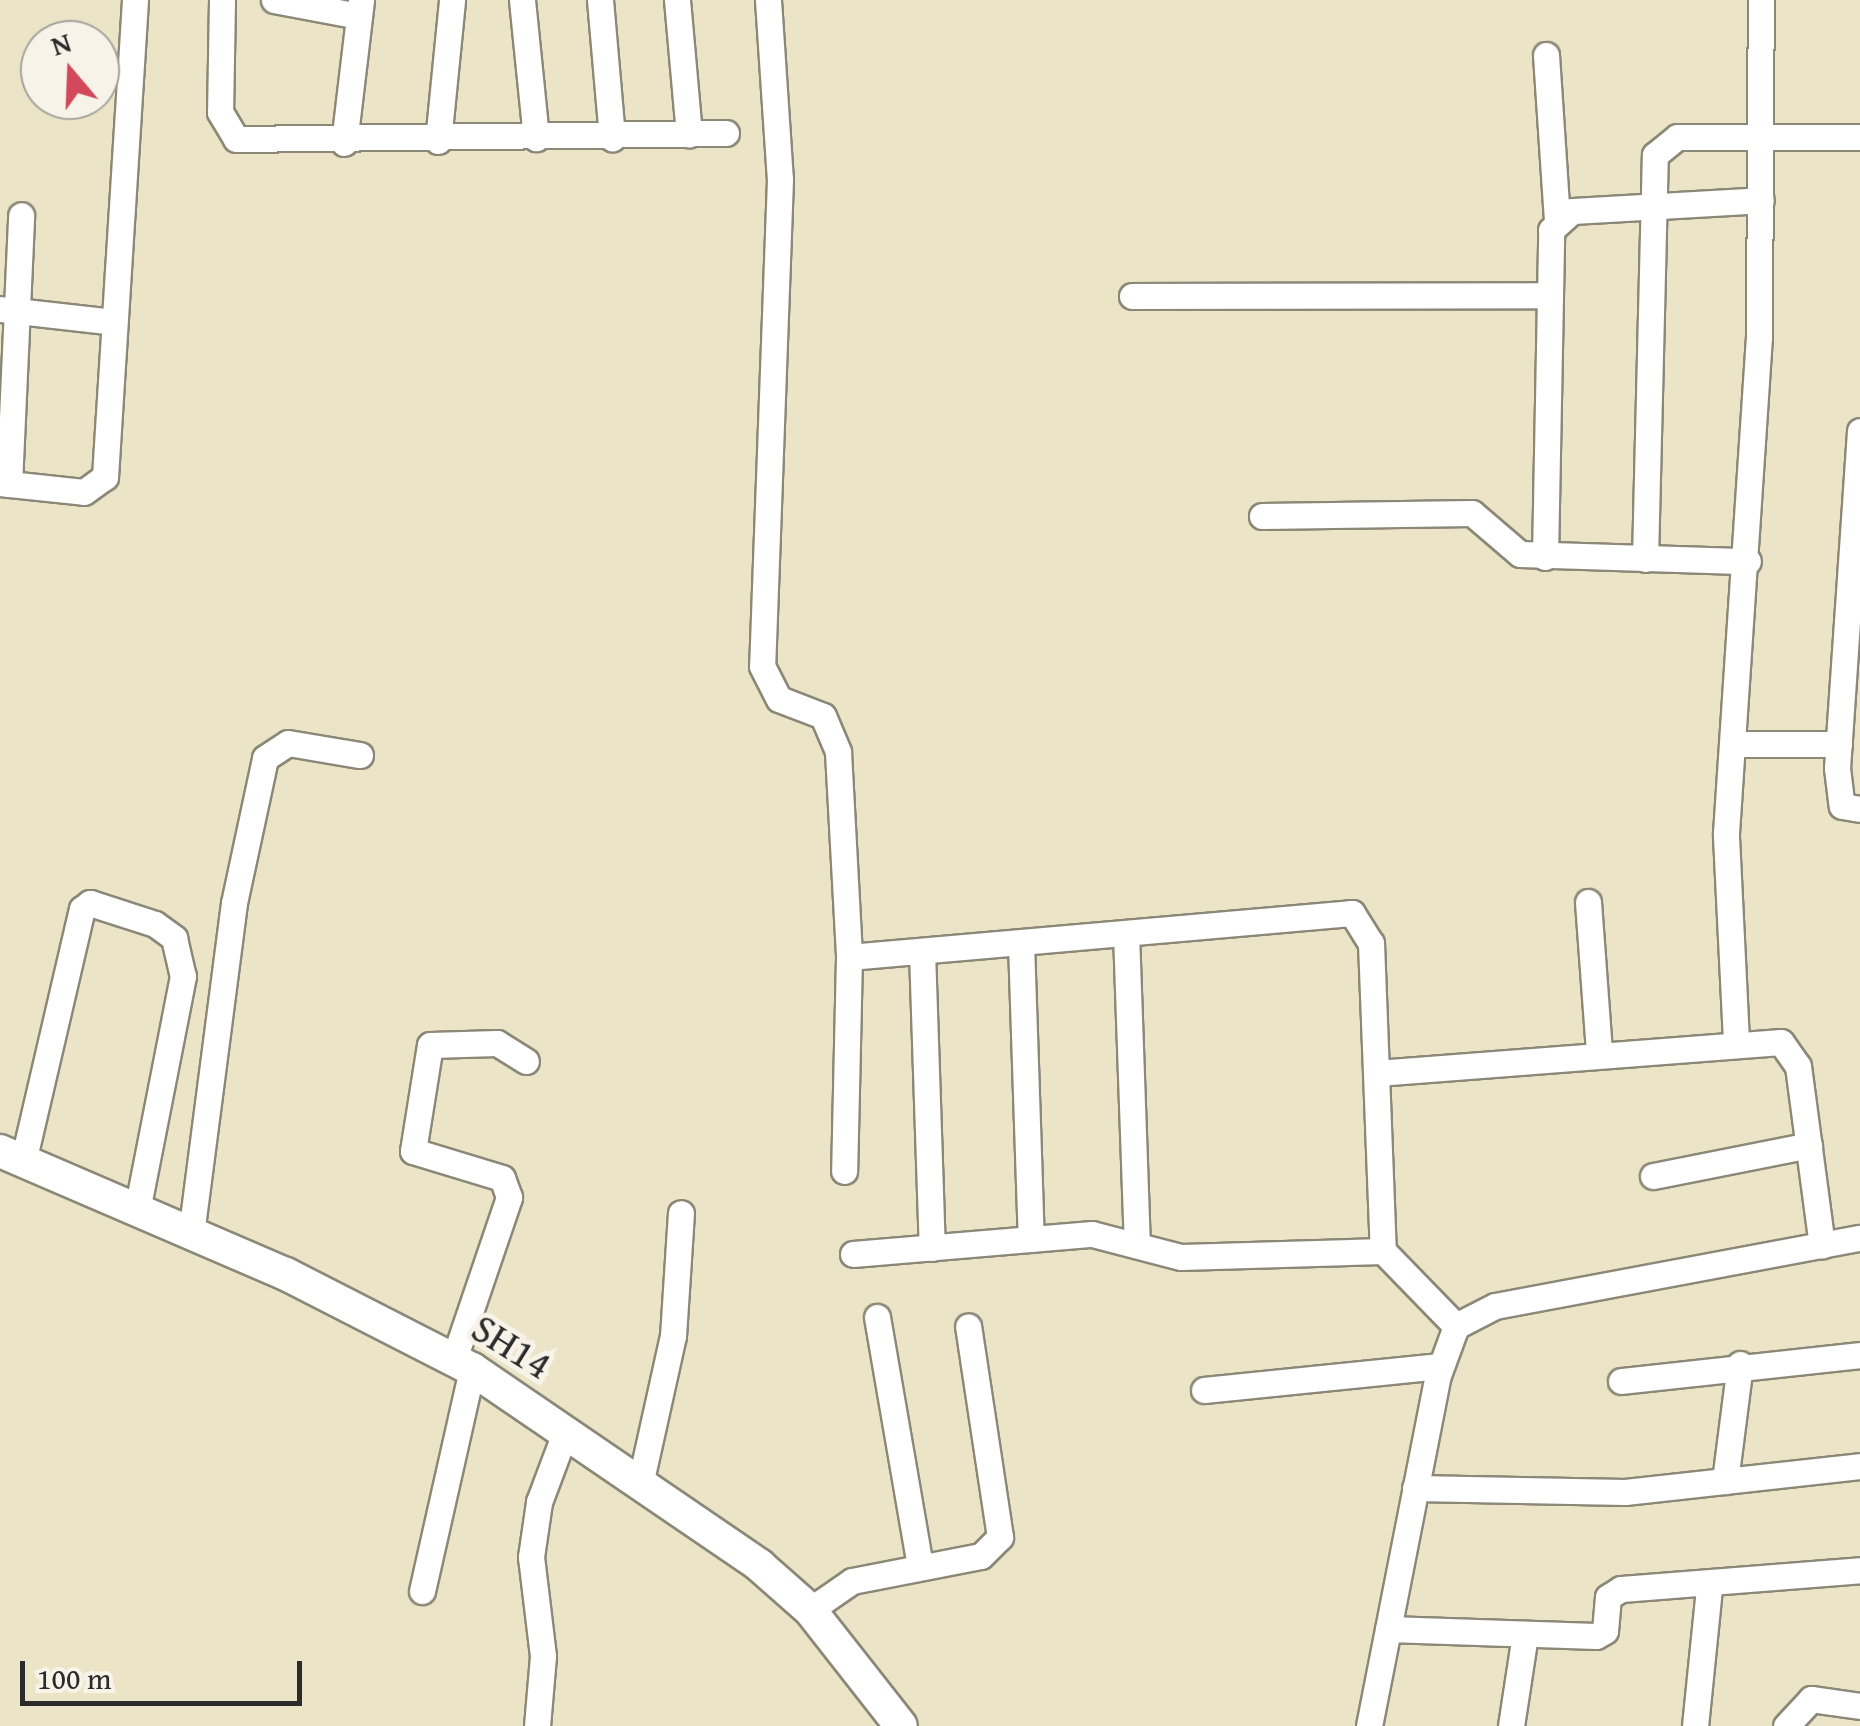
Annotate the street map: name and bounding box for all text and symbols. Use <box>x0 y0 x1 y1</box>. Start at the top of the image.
north arrow <box>20 20 120 120</box>
text: N <box>45 21 76 65</box>
street label: SH14 <box>463 1303 561 1389</box>
scale bar <box>25 1641 308 1703</box>
text: 100 m <box>37 1656 111 1700</box>

